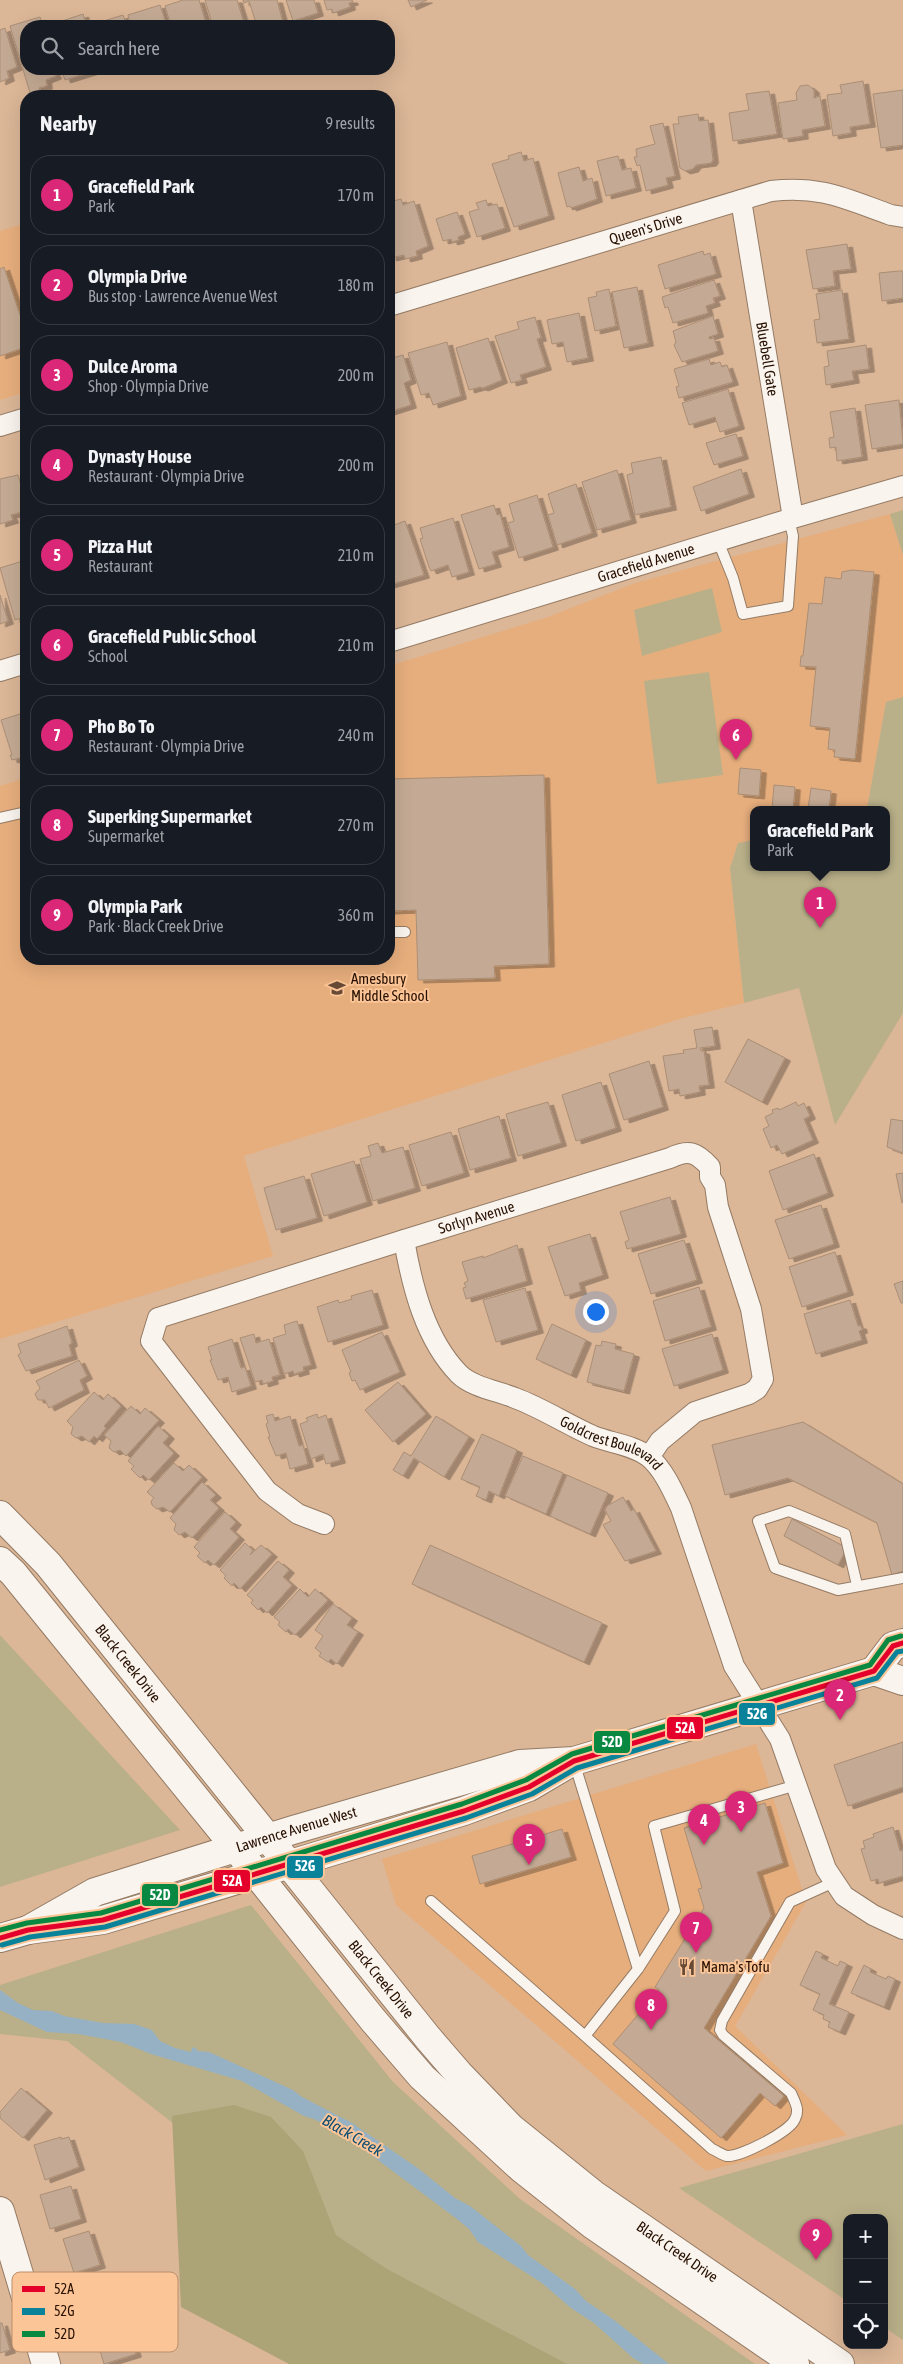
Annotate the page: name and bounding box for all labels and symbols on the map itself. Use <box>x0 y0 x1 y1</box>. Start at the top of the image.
street label: Queen's Drive <box>607 209 684 247</box>
street label: Bluebell Gate <box>753 320 782 397</box>
street label: Gracefield Avenue <box>596 540 697 585</box>
pin: 6 <box>720 719 752 760</box>
pin: 1 <box>804 887 836 928</box>
place label: Amesbury Middle School <box>351 970 429 1004</box>
school or university icon: Amesbury Middle School <box>327 978 347 998</box>
street label: Sorlyn Avenue <box>436 1197 517 1237</box>
your location <box>583 1299 609 1325</box>
street label: Goldcrest Boulevard <box>557 1412 666 1473</box>
street label: Black Creek Drive <box>92 1621 165 1706</box>
pin: 2 <box>824 1679 856 1720</box>
line badge: 52G <box>738 1702 776 1726</box>
text: 52G <box>747 1706 768 1722</box>
line badge: 52A <box>666 1716 704 1740</box>
text: 52A <box>675 1720 695 1736</box>
line badge: 52D <box>593 1730 631 1754</box>
text: 52D <box>602 1734 623 1750</box>
pin: 3 <box>725 1791 757 1832</box>
street label: Lawrence Avenue West <box>234 1803 359 1855</box>
pin: 4 <box>688 1804 720 1845</box>
pin: 5 <box>513 1824 545 1865</box>
line badge: 52G <box>286 1855 324 1879</box>
text: 52G <box>295 1858 316 1874</box>
line badge: 52A <box>213 1869 251 1893</box>
text: 52A <box>222 1873 242 1889</box>
line badge: 52D <box>141 1883 179 1907</box>
text: 52D <box>150 1887 171 1903</box>
pin: 7 <box>680 1912 712 1953</box>
street label: Black Creek Drive <box>345 1937 418 2022</box>
restaurant icon: Mama's Tofu <box>677 1957 697 1977</box>
place label: Mama's Tofu <box>701 1958 770 1975</box>
pin: 8 <box>635 1989 667 2030</box>
water label: Black Creek <box>320 2110 387 2160</box>
street label: Black Creek Drive <box>634 2218 721 2286</box>
pin: 9 <box>800 2219 832 2260</box>
legend <box>12 2272 178 2352</box>
text: 52A <box>54 2281 74 2297</box>
text: 52G <box>54 2303 75 2319</box>
text: 52D <box>54 2326 75 2342</box>

